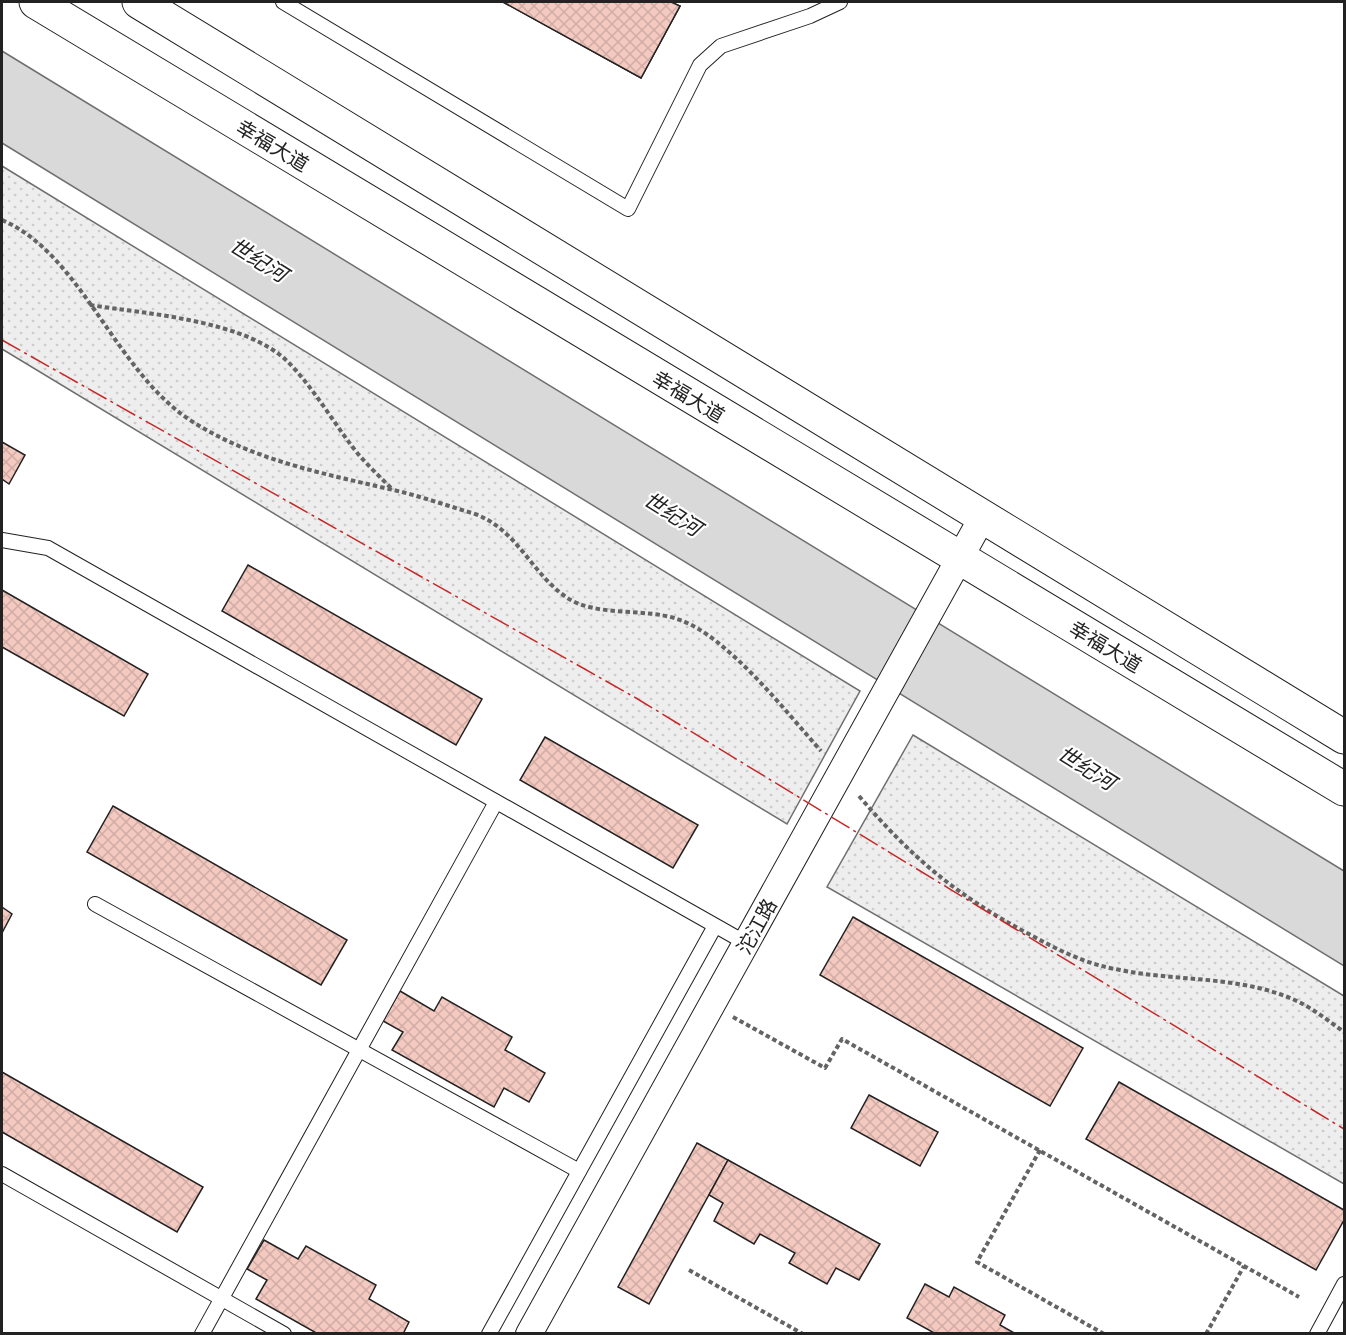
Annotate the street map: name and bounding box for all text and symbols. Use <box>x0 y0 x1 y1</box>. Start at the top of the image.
street label: 幸福大道 <box>233 114 313 176</box>
water label: 世纪河 <box>226 232 296 288</box>
street label: 幸福大道 <box>649 365 729 427</box>
water label: 世纪河 <box>640 486 710 542</box>
street label: 幸福大道 <box>1066 615 1146 677</box>
water label: 世纪河 <box>1054 740 1124 796</box>
street label: 沱江路 <box>731 894 781 958</box>

